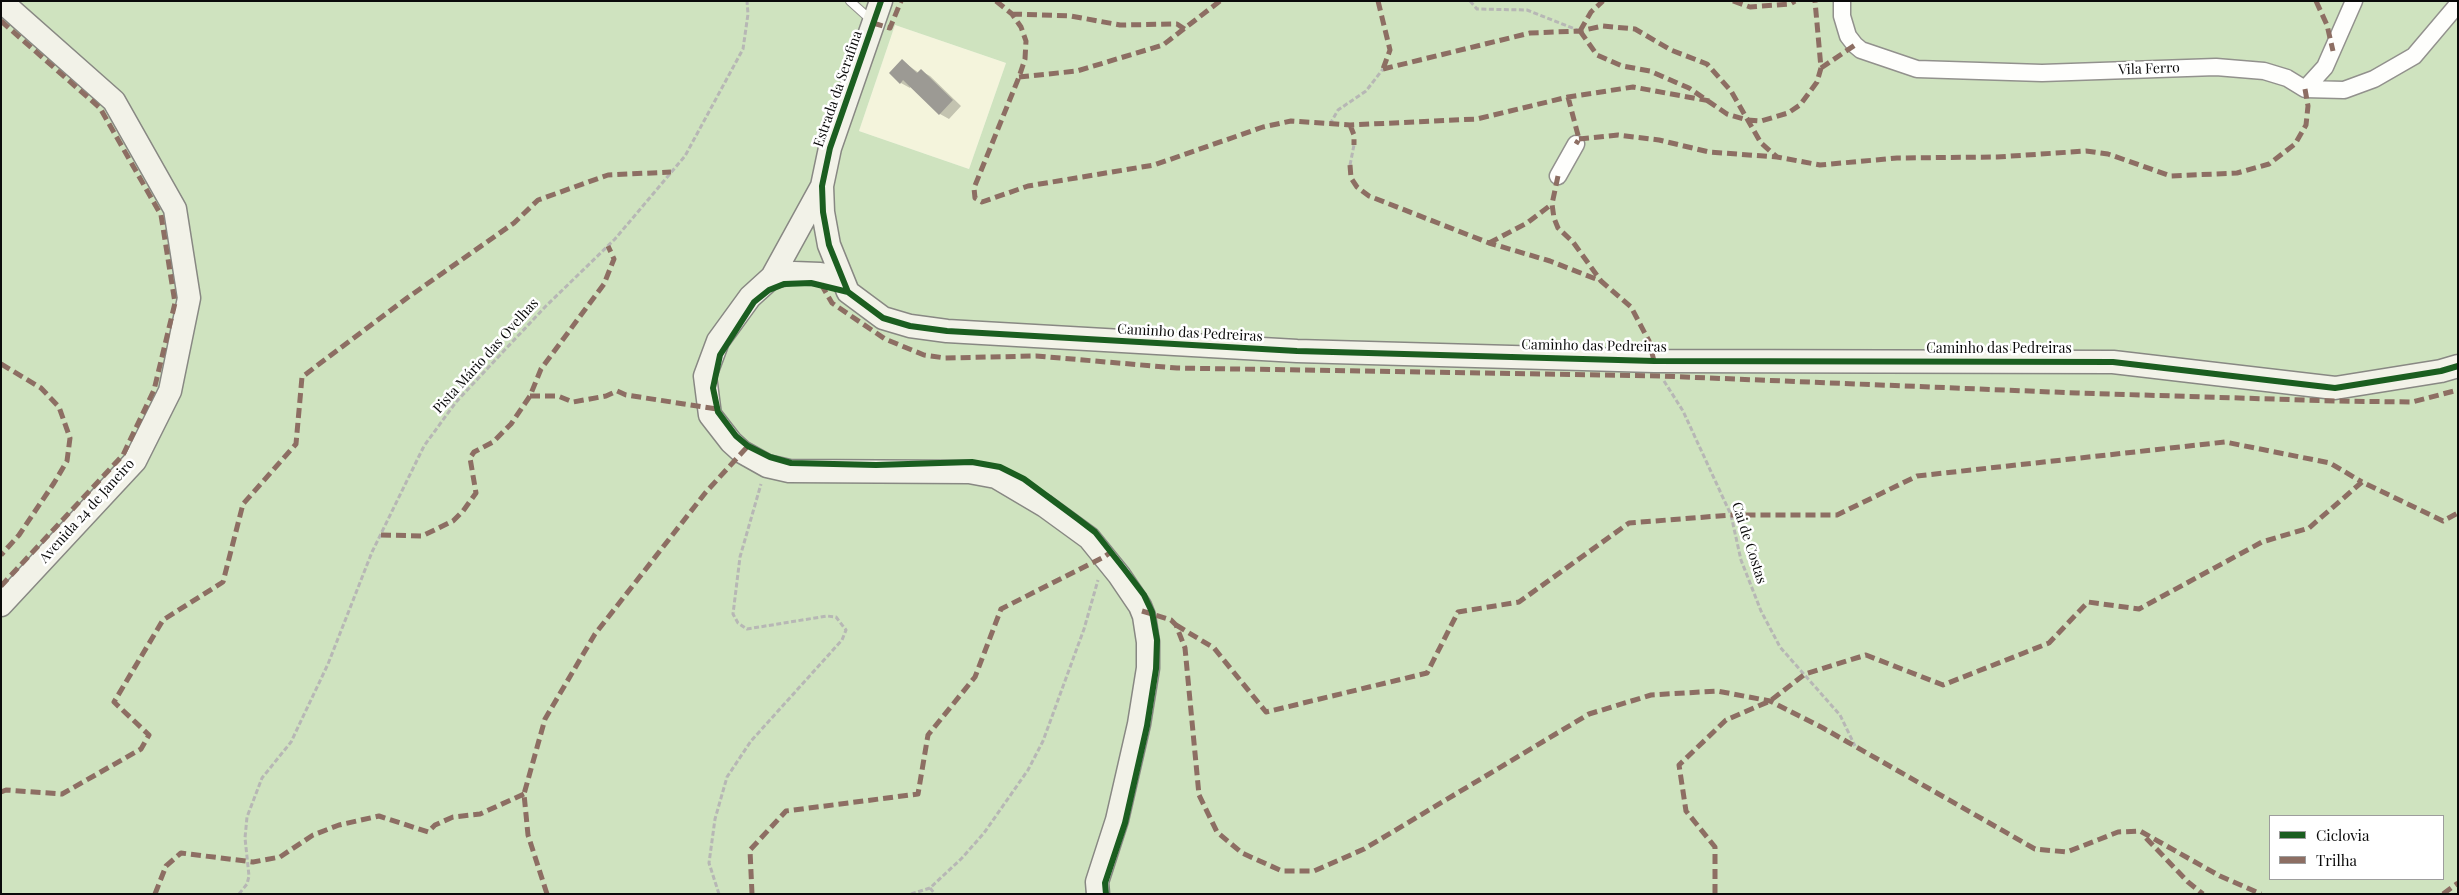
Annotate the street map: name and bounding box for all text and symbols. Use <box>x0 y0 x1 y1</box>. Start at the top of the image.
street label: Estrada da Serafina <box>810 29 866 149</box>
street label: Vila Ferro <box>2118 60 2180 78</box>
street label: Pista Mário das Ovelhas <box>430 295 542 417</box>
street label: Caminho das Pedreiras <box>1117 321 1263 345</box>
street label: Caminho das Pedreiras <box>1521 336 1667 356</box>
street label: Caminho das Pedreiras <box>1926 341 2072 357</box>
street label: Avenida 24 de Janeiro <box>36 456 138 566</box>
street label: Cai de Costas <box>1728 500 1770 586</box>
legend <box>2269 815 2444 880</box>
text: Ciclovia <box>2316 825 2369 845</box>
text: Trilha <box>2316 850 2357 870</box>

